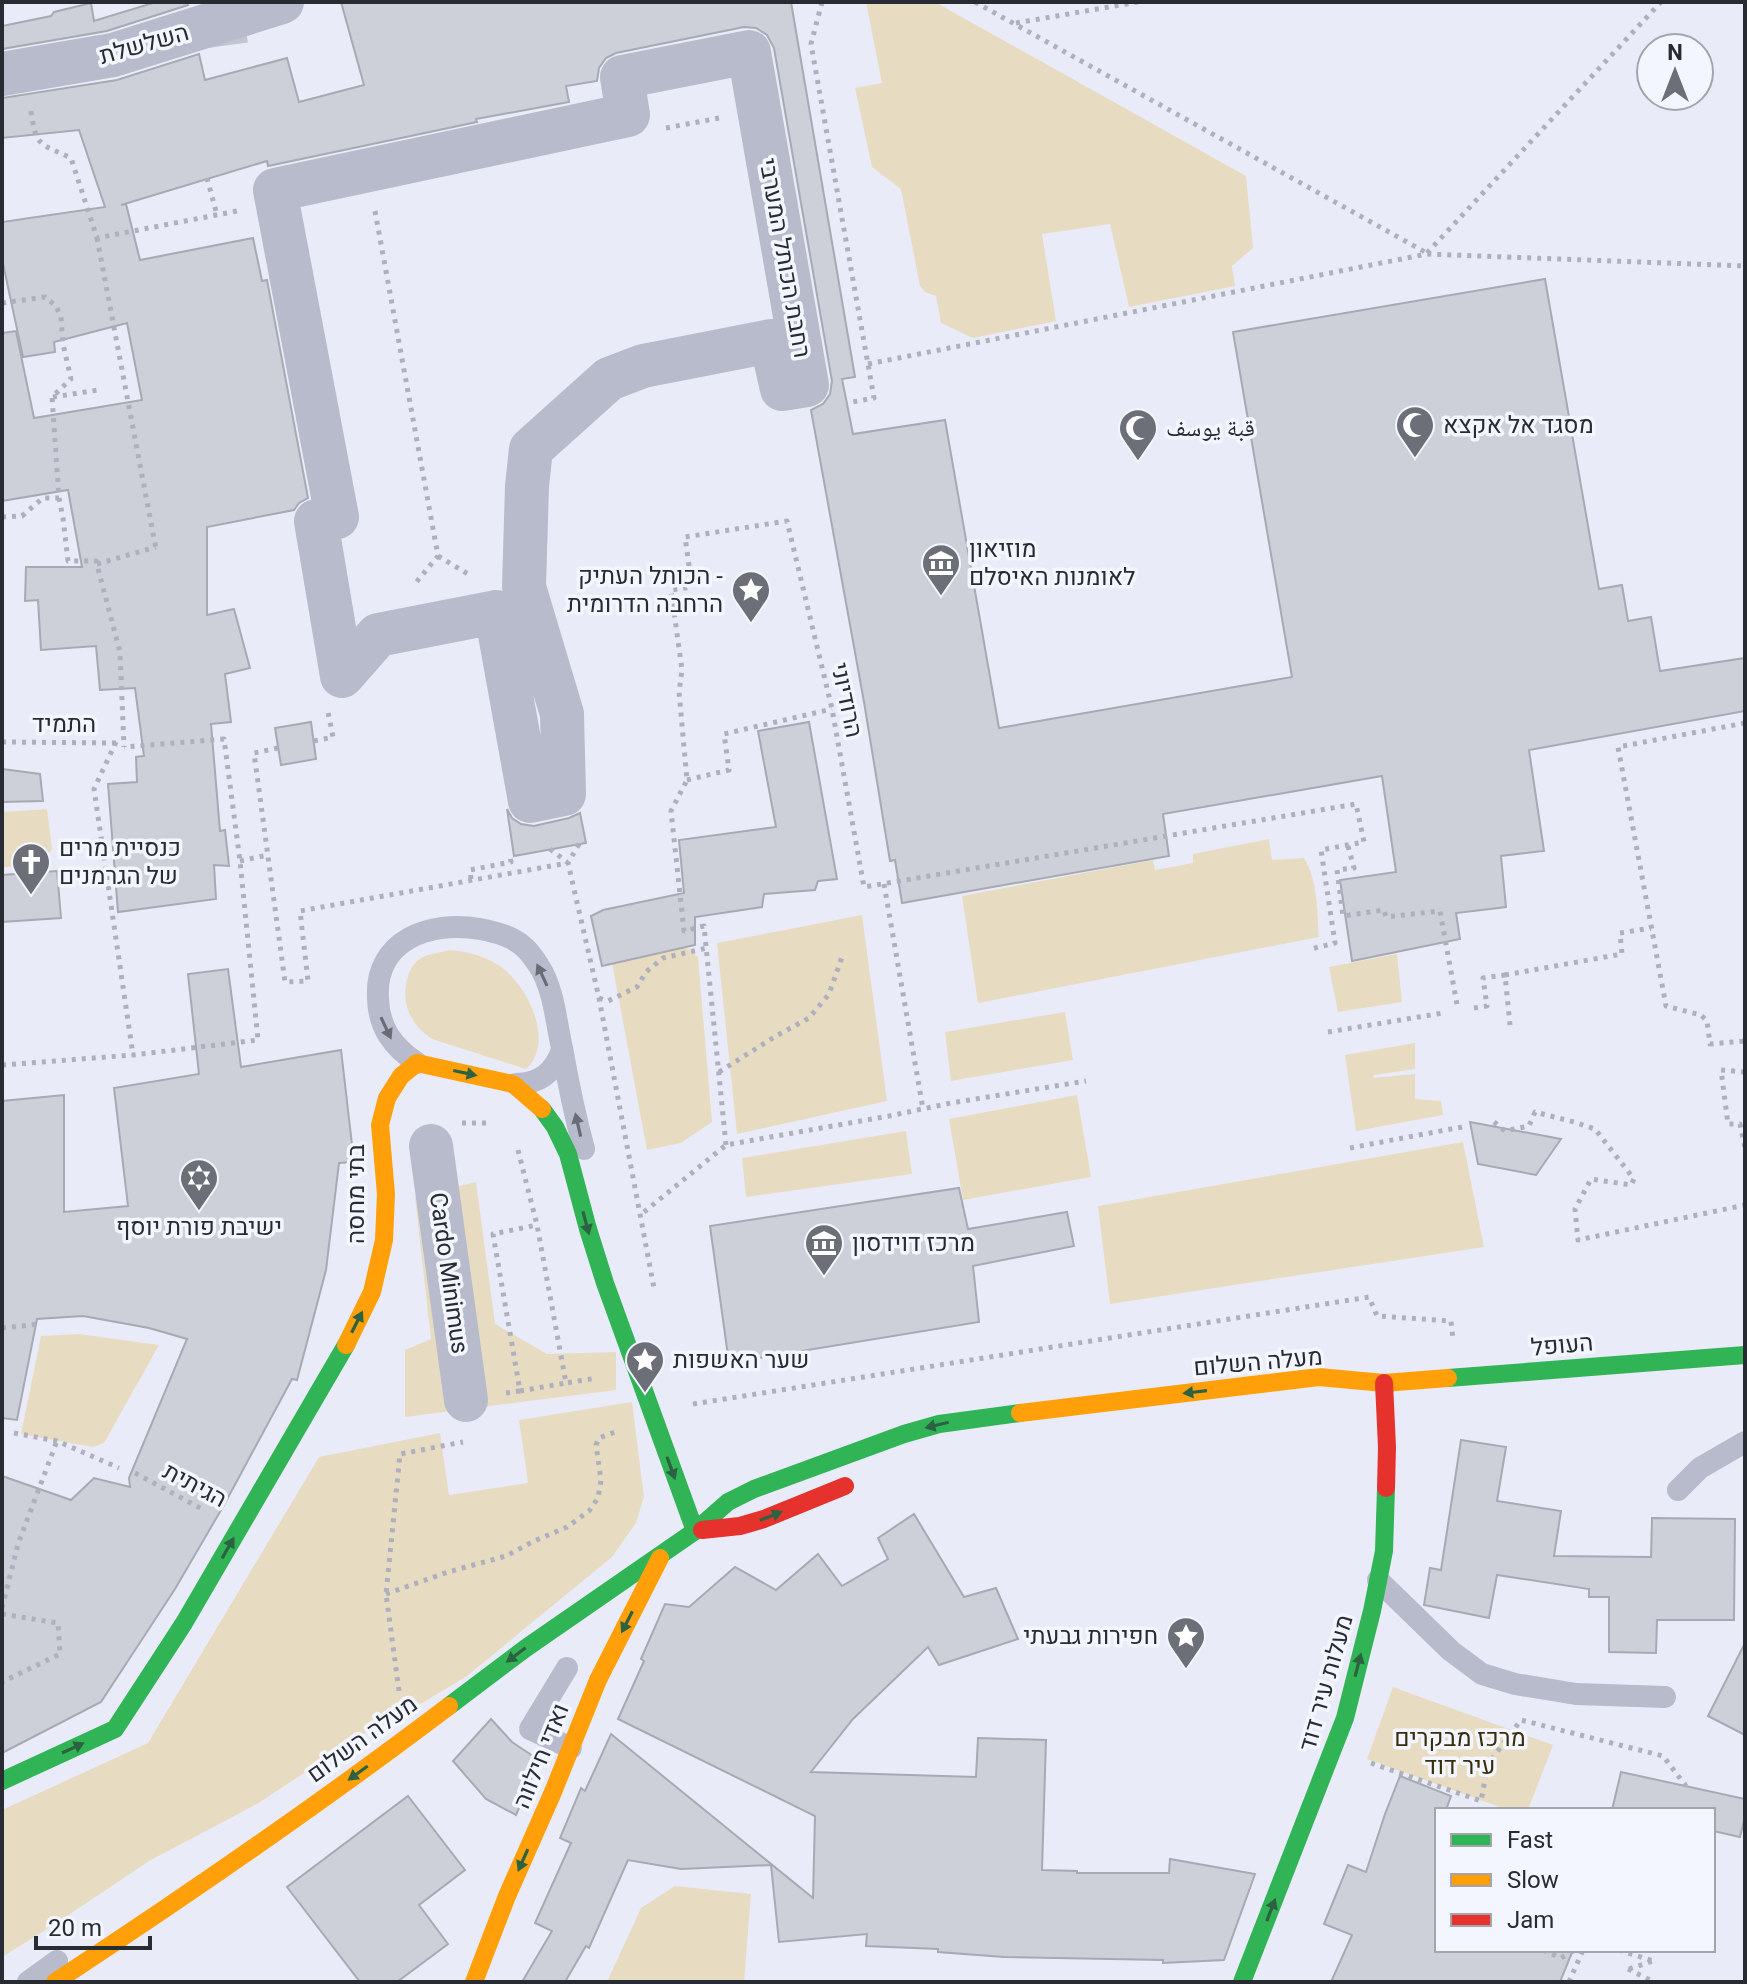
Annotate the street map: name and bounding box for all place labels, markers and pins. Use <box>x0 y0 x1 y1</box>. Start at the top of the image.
mosque icon: מסגד אל אקצא <box>1394 404 1436 459</box>
mosque icon: قبة يوسف <box>1117 407 1159 462</box>
place label: מסגד אל אקצא <box>1443 411 1594 439</box>
place label: قبة يوسف <box>1166 414 1255 442</box>
place label: מוזיאון לאומנות האיסלם <box>969 535 1135 591</box>
museum icon: מוזיאון לאומנות האיסלם <box>920 542 962 597</box>
place label: הכותל העתיק - הרחבה הדרומית <box>567 562 723 618</box>
place icon: הכותל העתיק - הרחבה הדרומית <box>730 569 772 624</box>
place label: כנסיית מרים של הגרמנים <box>59 834 181 890</box>
church icon: כנסיית מרים של הגרמנים <box>10 841 52 896</box>
synagogue icon: ישיבת פורת יוסף <box>178 1157 220 1212</box>
place label: ישיבת פורת יוסף <box>116 1213 282 1241</box>
museum icon: מרכז דוידסון <box>803 1222 845 1277</box>
place label: מרכז דוידסון <box>852 1229 975 1257</box>
place icon: שער האשפות <box>624 1339 666 1394</box>
place label: שער האשפות <box>673 1346 809 1374</box>
place icon: חפירות גבעתי <box>1165 1615 1207 1670</box>
place label: חפירות גבעתי <box>1023 1622 1158 1650</box>

